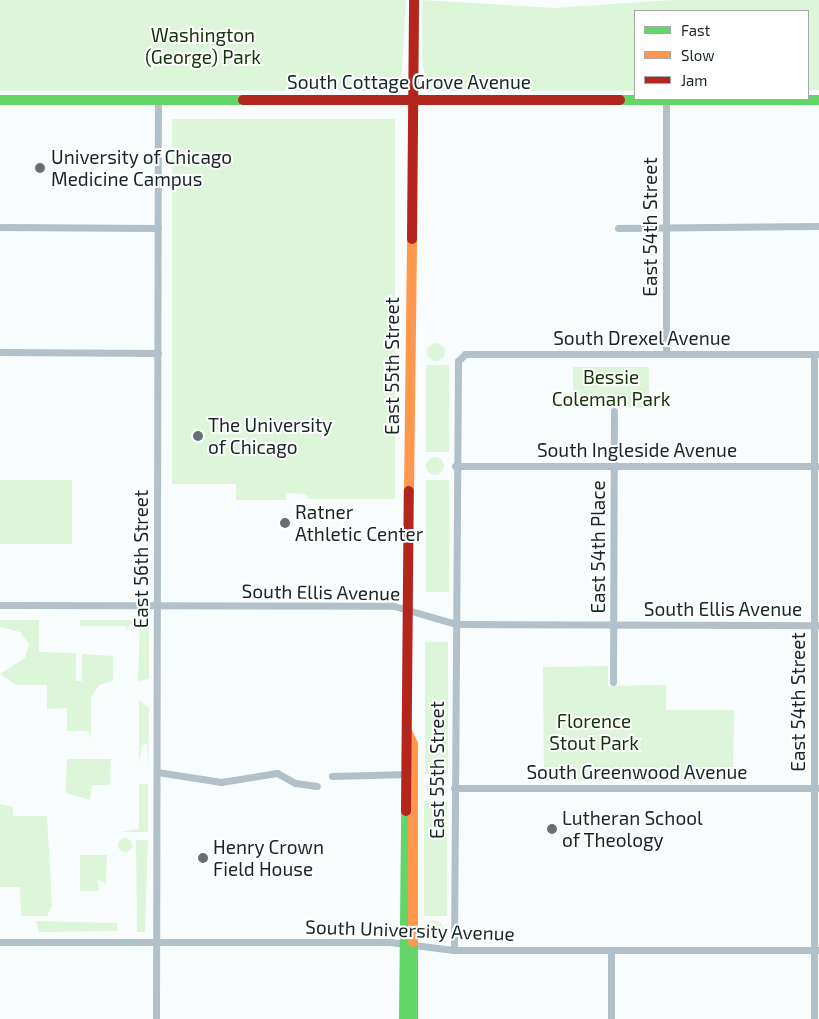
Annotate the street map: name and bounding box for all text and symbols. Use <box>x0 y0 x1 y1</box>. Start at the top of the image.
legend <box>634 10 809 100</box>
text: Fast <box>681 21 710 39</box>
park label: Washington (George) Park <box>145 24 261 68</box>
text: Slow <box>681 46 715 64</box>
street label: South Cottage Grove Avenue <box>287 71 531 93</box>
text: Jam <box>681 71 707 89</box>
place label: University of Chicago Medicine Campus <box>51 146 233 190</box>
street label: East 54th Street <box>639 157 661 297</box>
marker: University of Chicago Medicine Campus <box>33 161 47 175</box>
street label: East 55th Street <box>381 297 403 435</box>
street label: South Drexel Avenue <box>553 327 731 349</box>
park label: Bessie Coleman Park <box>552 366 670 410</box>
place label: The University of Chicago <box>208 414 332 458</box>
marker: The University of Chicago <box>192 430 204 442</box>
street label: South Ingleside Avenue <box>537 439 737 461</box>
street label: East 54th Place <box>587 480 609 614</box>
street label: East 56th Street <box>130 490 152 628</box>
place label: Ratner Athletic Center <box>295 501 423 545</box>
marker: Ratner Athletic Center <box>279 517 291 529</box>
street label: South Ellis Avenue <box>241 579 401 605</box>
street label: South Ellis Avenue <box>644 598 802 620</box>
street label: East 54th Street <box>787 632 809 772</box>
street label: East 55th Street <box>426 701 448 839</box>
park label: Florence Stout Park <box>549 710 639 754</box>
street label: South Greenwood Avenue <box>526 761 748 783</box>
place label: Lutheran School of Theology <box>562 807 703 851</box>
marker: Lutheran School of Theology <box>546 823 558 835</box>
place label: Henry Crown Field House <box>213 836 324 880</box>
marker: Henry Crown Field House <box>197 852 209 864</box>
street label: South University Avenue <box>304 915 516 945</box>

